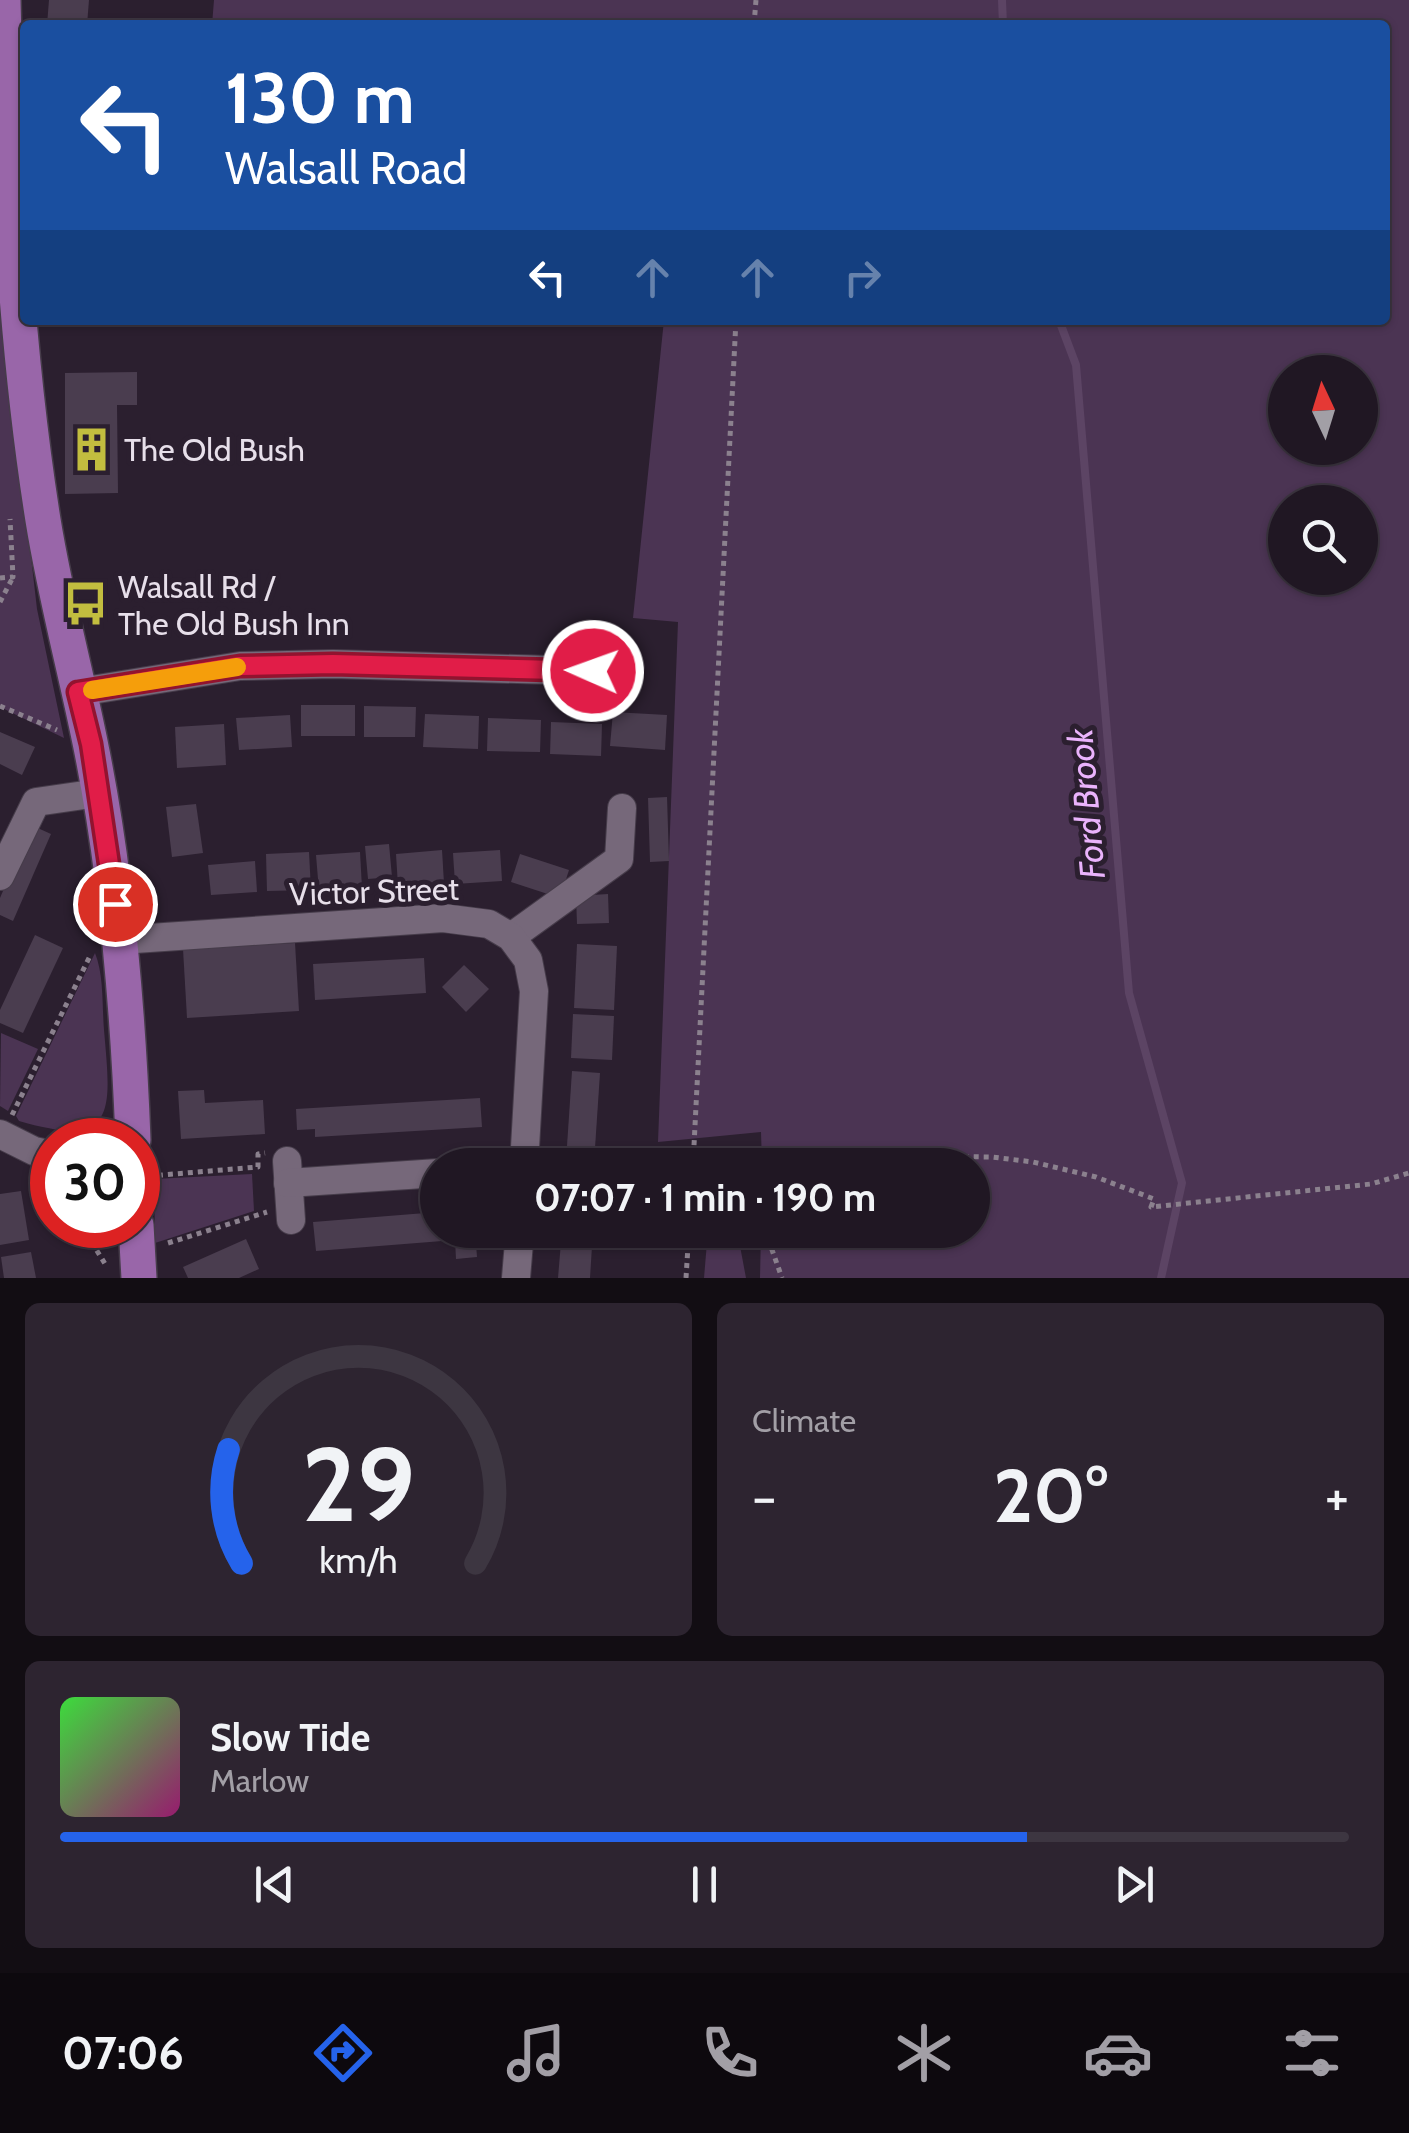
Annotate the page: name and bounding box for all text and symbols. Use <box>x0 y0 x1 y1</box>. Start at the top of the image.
text: 130 m <box>225 55 415 141</box>
icon: left <box>60 60 190 190</box>
text: Walsall Road <box>225 141 467 195</box>
icon: left <box>520 250 575 305</box>
icon: ahead <box>625 250 680 305</box>
icon: ahead <box>730 250 785 305</box>
icon: right <box>835 250 890 305</box>
north arrow <box>1268 355 1378 465</box>
map controls <box>1268 355 1378 595</box>
building icon: The Old Bush <box>67 425 115 473</box>
place label: The Old Bush <box>124 430 305 469</box>
button: search <box>1268 485 1378 595</box>
place label: Walsall Rd / The Old Bush Inn <box>118 567 350 643</box>
bus stop icon: Walsall Rd / The Old Bush Inn <box>61 580 109 628</box>
position arrow <box>541 619 645 723</box>
water label: Ford Brook <box>1058 726 1114 881</box>
pin <box>73 862 158 947</box>
street label: Victor Street <box>288 869 460 913</box>
icon: arrive <box>88 877 143 932</box>
speed limit sign: 30 <box>30 1118 160 1248</box>
text: 07:07 · 1 min · 190 m <box>534 1174 876 1221</box>
text: Climate <box>752 1401 856 1440</box>
text: 29 <box>302 1421 415 1547</box>
text: 20° <box>993 1450 1108 1541</box>
text: − <box>752 1463 776 1530</box>
text: + <box>1325 1463 1349 1530</box>
text: km/h <box>319 1539 398 1582</box>
text: Slow Tide <box>210 1714 370 1761</box>
text: Marlow <box>210 1761 309 1800</box>
icon: previous <box>247 1857 302 1912</box>
icon: pause <box>677 1857 732 1912</box>
icon: next <box>1107 1857 1162 1912</box>
icon: directions <box>308 2018 378 2088</box>
icon: music <box>501 2018 571 2088</box>
icon: phone <box>695 2018 765 2088</box>
icon: climate <box>889 2018 959 2088</box>
icon: car <box>1083 2018 1153 2088</box>
icon: filters <box>1277 2018 1347 2088</box>
text: 07:06 <box>62 2026 184 2080</box>

